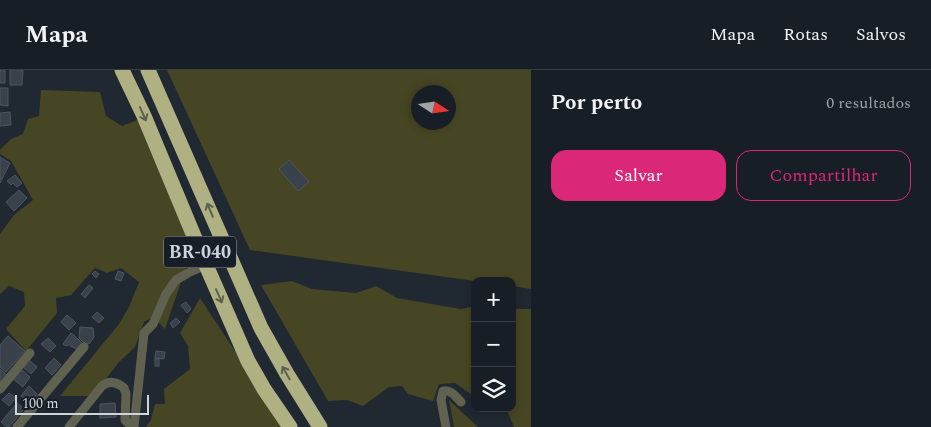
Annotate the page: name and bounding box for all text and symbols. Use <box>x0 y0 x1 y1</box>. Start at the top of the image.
text: Mapa <box>25 17 88 53</box>
text: Mapa <box>710 21 755 48</box>
text: Rotas <box>783 21 828 48</box>
text: Salvos <box>856 21 906 48</box>
north arrow <box>411 85 456 130</box>
text: Por perto <box>551 87 642 119</box>
text: 0 resultados <box>826 91 911 115</box>
one-way arrow <box>138 106 148 121</box>
button: Salvar <box>551 150 726 201</box>
button: Compartilhar <box>736 150 911 201</box>
one-way arrow <box>205 203 214 218</box>
road number: BR-040 <box>164 236 236 268</box>
map controls <box>471 277 516 412</box>
button: + <box>471 277 516 322</box>
one-way arrow <box>215 288 225 303</box>
button: − <box>471 322 516 367</box>
one-way arrow <box>281 366 291 380</box>
button: layers <box>471 367 516 412</box>
scale bar <box>15 392 149 415</box>
text: 100 m <box>22 393 59 414</box>

